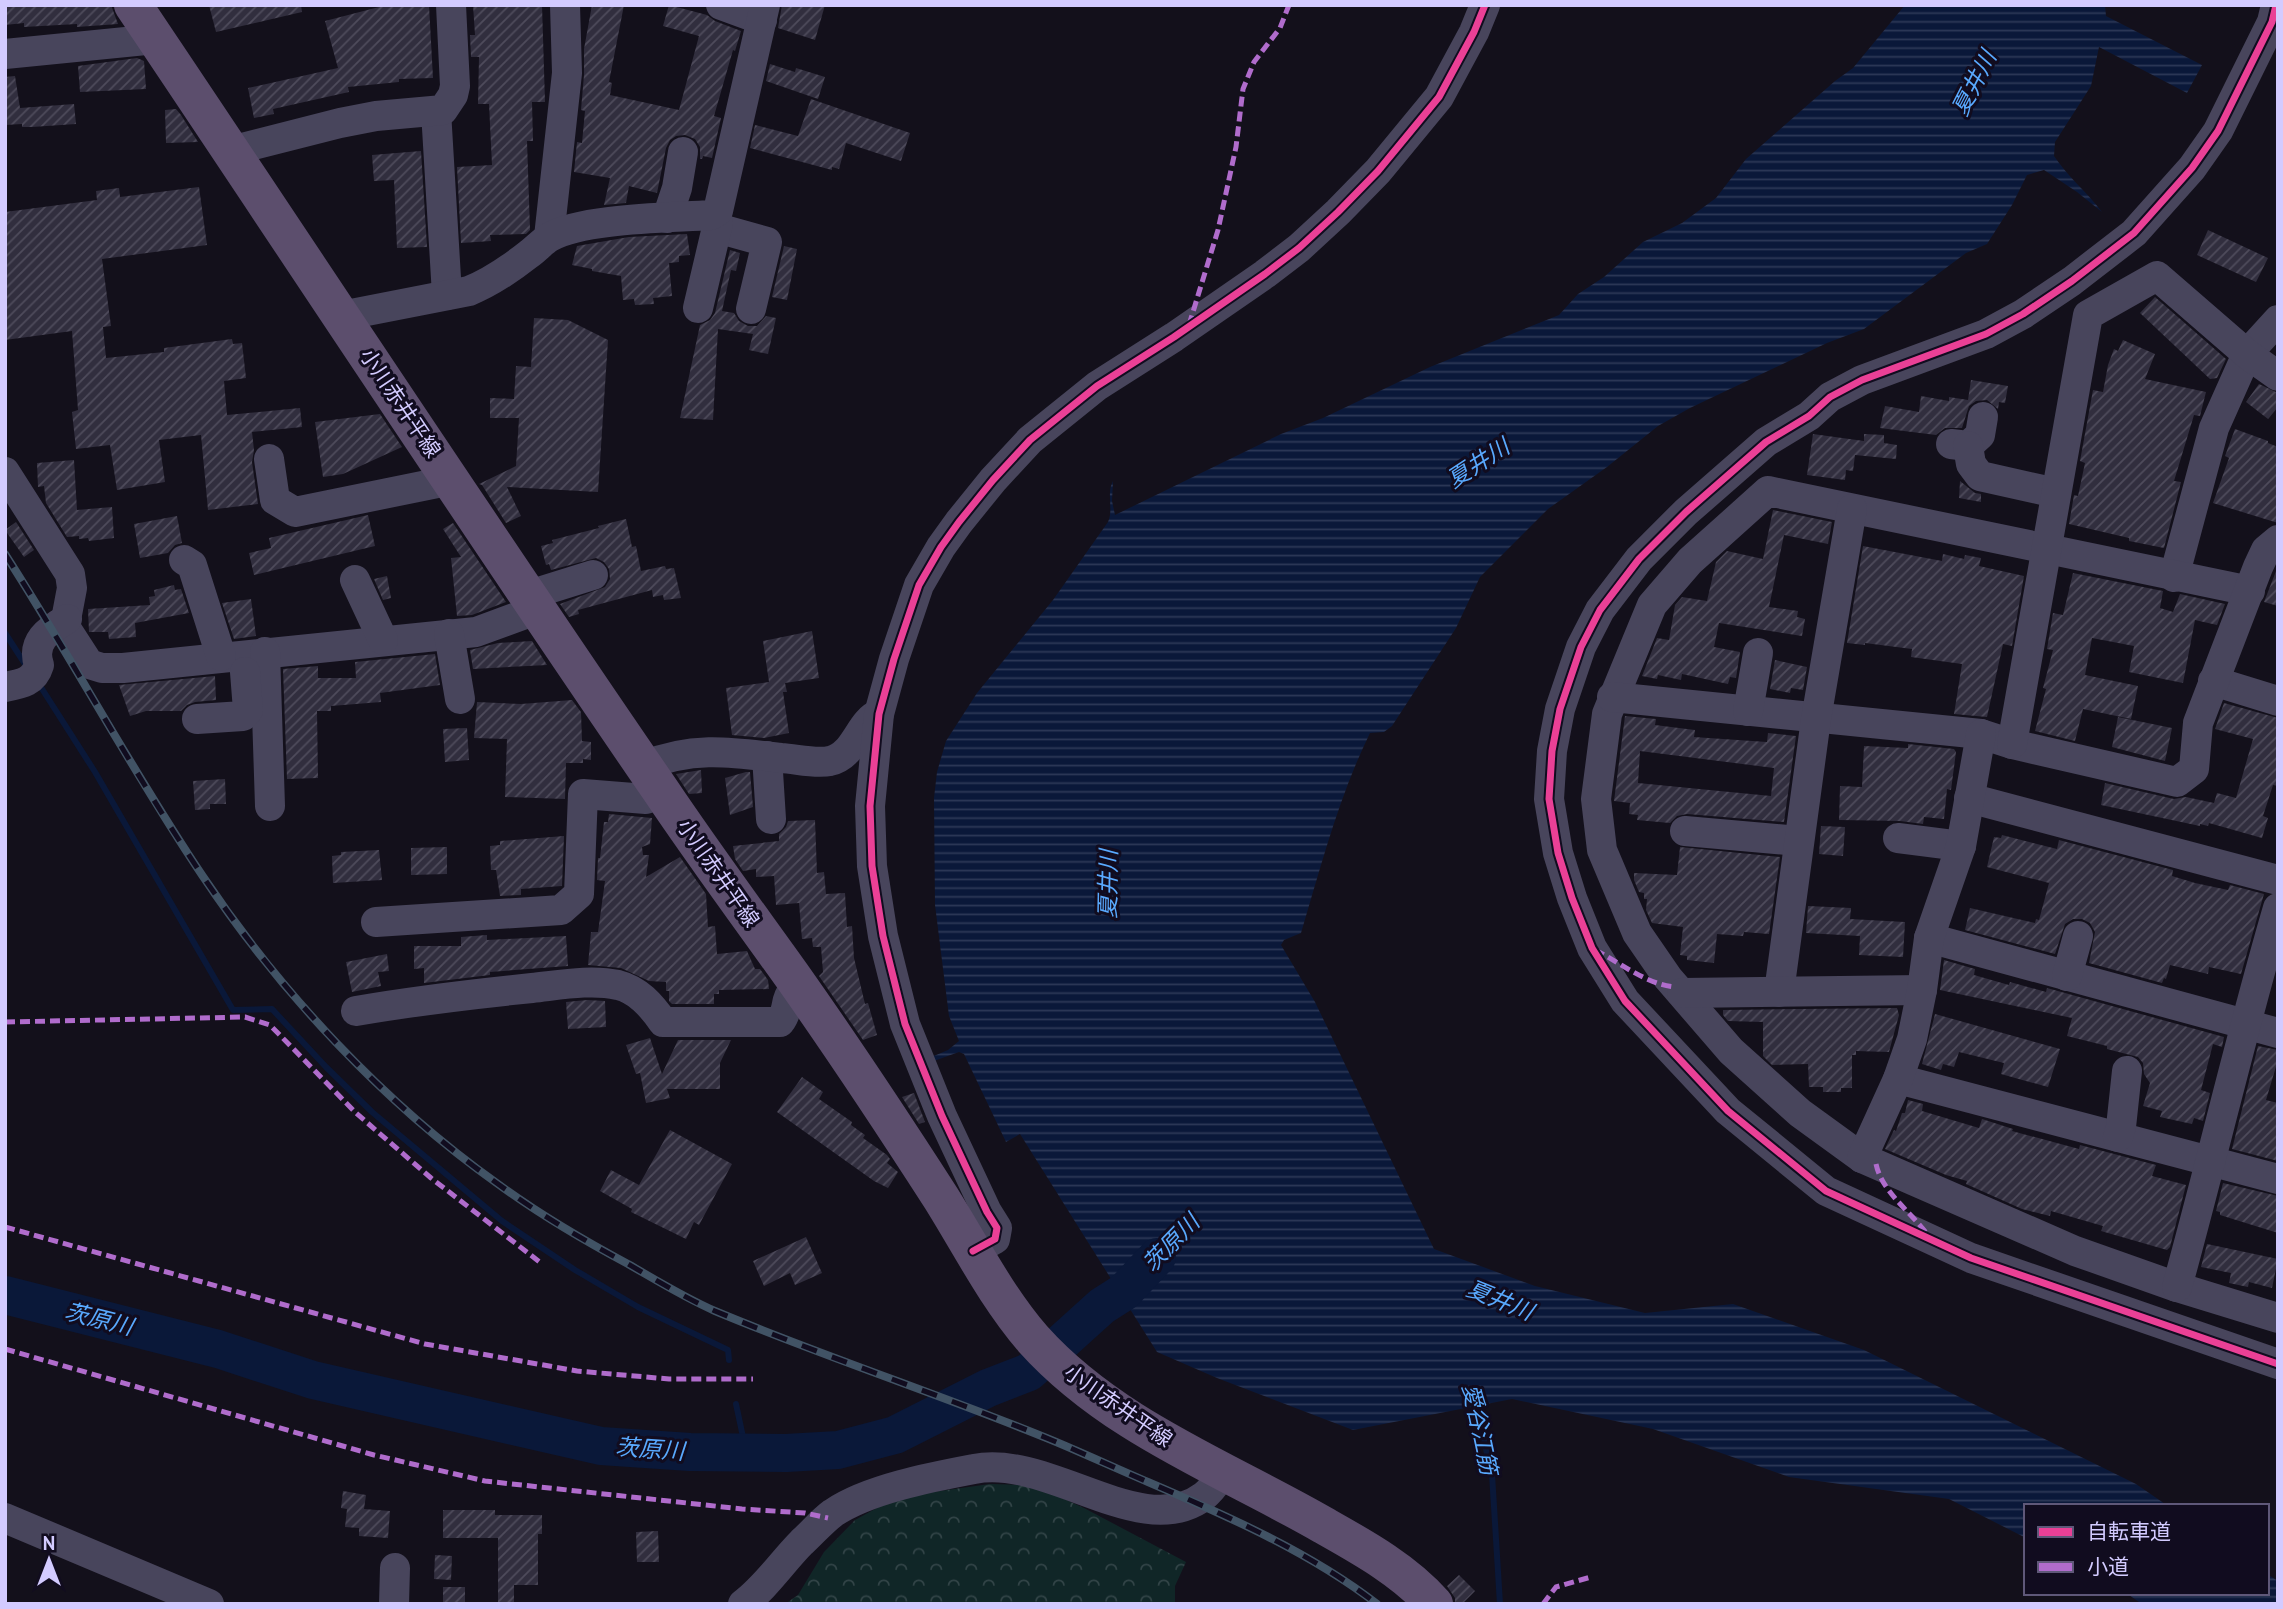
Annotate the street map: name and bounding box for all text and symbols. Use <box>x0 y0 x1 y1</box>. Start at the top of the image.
water label: 夏井川 <box>1945 43 2003 120</box>
street label: 小川赤井平線 <box>354 343 447 462</box>
water label: 夏井川 <box>1441 430 1517 494</box>
street label: 小川赤井平線 <box>671 813 766 932</box>
water label: 夏井川 <box>1092 846 1123 919</box>
water label: 茨原川 <box>1136 1206 1207 1278</box>
water label: 夏井川 <box>1463 1273 1540 1327</box>
water label: 茨原川 <box>62 1296 139 1342</box>
street label: 小川赤井平線 <box>1059 1358 1178 1453</box>
water label: 愛谷江筋 <box>1457 1381 1505 1480</box>
water label: 茨原川 <box>615 1432 688 1466</box>
legend <box>2024 1504 2269 1595</box>
text: 自転車道 <box>2087 1518 2171 1545</box>
north arrow <box>14 1525 84 1595</box>
text: N <box>43 1531 55 1555</box>
text: 小道 <box>2087 1553 2129 1580</box>

